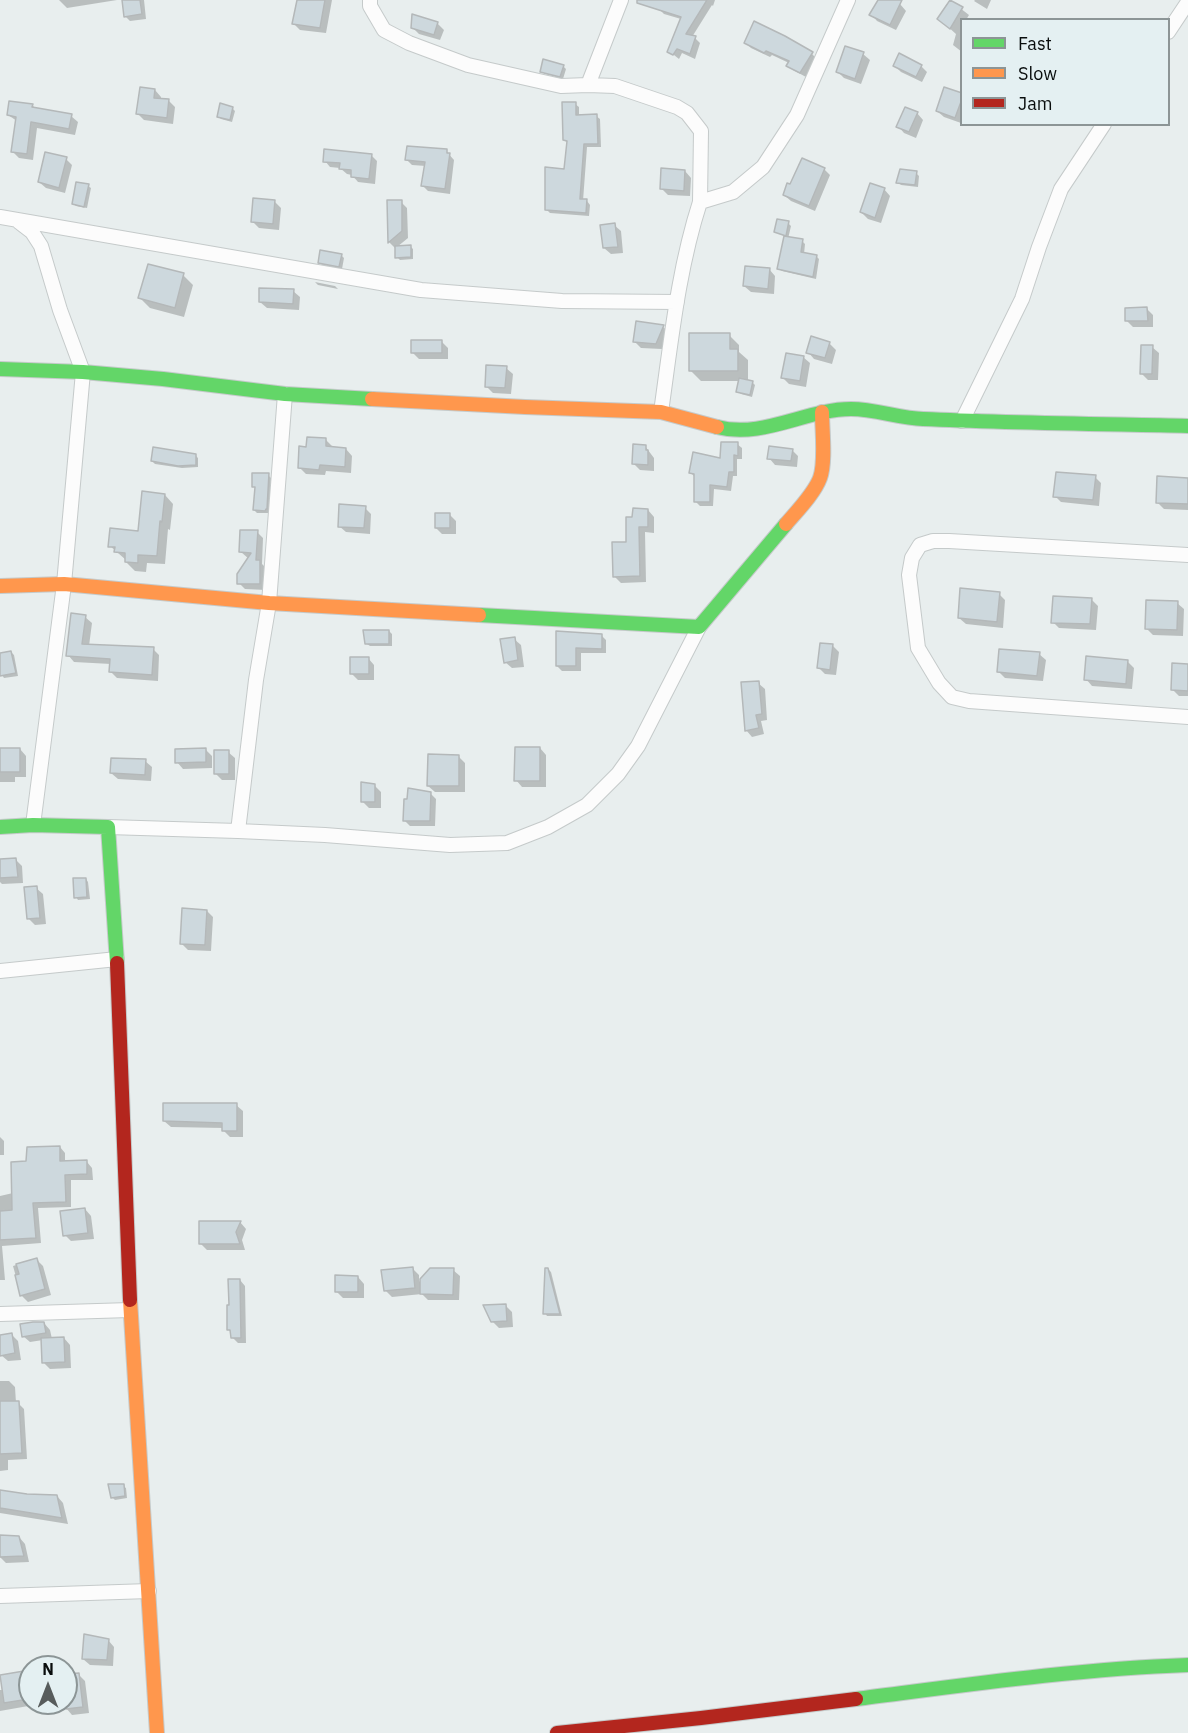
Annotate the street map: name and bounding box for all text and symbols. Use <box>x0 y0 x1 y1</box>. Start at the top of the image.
legend <box>960 18 1170 126</box>
text: Fast <box>1018 32 1052 55</box>
text: Slow <box>1018 62 1057 85</box>
text: Jam <box>1018 92 1053 115</box>
north arrow <box>18 1655 78 1715</box>
text: N <box>42 1659 54 1679</box>

